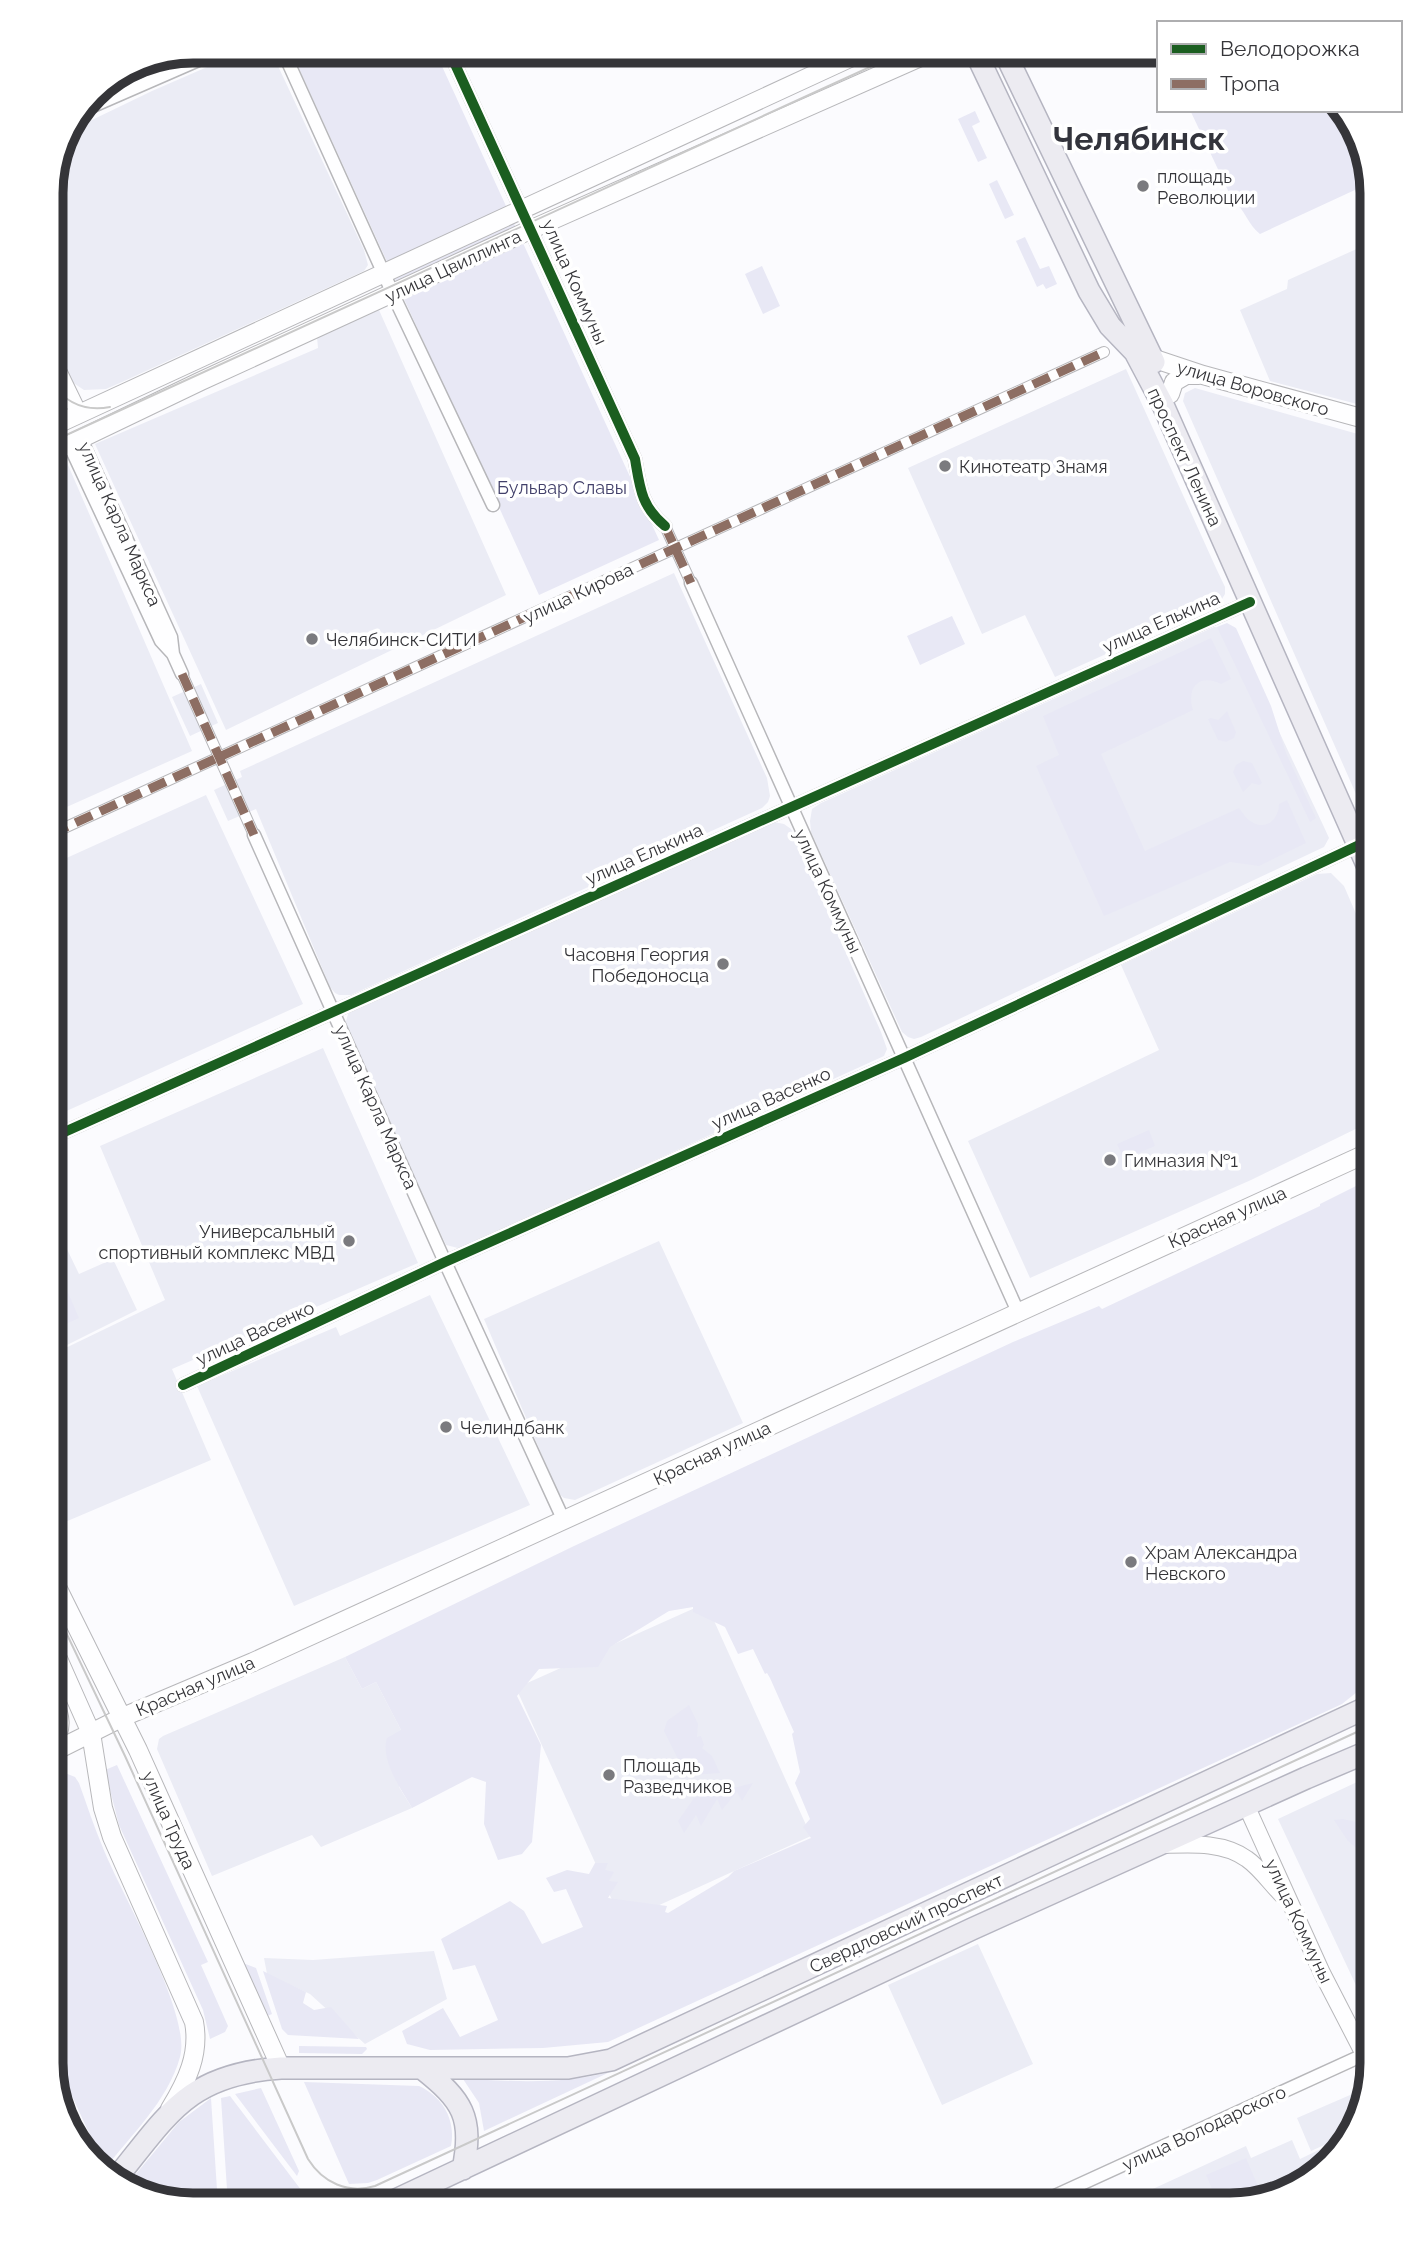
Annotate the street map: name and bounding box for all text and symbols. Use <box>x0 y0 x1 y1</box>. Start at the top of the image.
legend <box>1157 21 1402 112</box>
text: Велодорожка <box>1220 36 1360 61</box>
text: Тропа <box>1220 71 1280 96</box>
district label: Челябинск <box>1053 120 1225 157</box>
place label: площадь Революции <box>1157 166 1255 208</box>
marker: площадь Революции <box>1135 178 1151 194</box>
street label: улица Коммуны <box>538 216 612 348</box>
street label: улица Цвиллинга <box>382 225 524 307</box>
street label: улица Воровского <box>1175 356 1332 420</box>
street label: проспект Ленина <box>1144 384 1226 530</box>
street label: улица Карла Маркса <box>74 439 166 609</box>
place label: Кинотеатр Знамя <box>959 456 1107 477</box>
marker: Кинотеатр Знамя <box>937 458 953 474</box>
park label: Бульвар Славы <box>497 477 627 498</box>
street label: улица Кирова <box>520 558 636 628</box>
street label: улица Елькина <box>1099 587 1223 657</box>
place label: Челябинск-СИТИ <box>326 629 477 650</box>
marker: Челябинск-СИТИ <box>304 631 320 647</box>
street label: улица Елькина <box>582 819 706 889</box>
street label: улица Коммуны <box>790 825 866 957</box>
place label: Часовня Георгия Победоносца <box>564 944 709 986</box>
marker: Часовня Георгия Победоносца <box>715 956 731 972</box>
street label: улица Карла Маркса <box>330 1022 422 1192</box>
street label: улица Васенко <box>708 1062 834 1134</box>
place label: Гимназия №1 <box>1124 1150 1238 1171</box>
marker: Гимназия №1 <box>1102 1152 1118 1168</box>
street label: Красная улица <box>1165 1182 1289 1252</box>
place label: Универсальный спортивный комплекс МВД <box>99 1221 335 1263</box>
marker: Универсальный спортивный комплекс МВД <box>341 1233 357 1249</box>
street label: улица Васенко <box>193 1296 318 1370</box>
place label: Челиндбанк <box>460 1417 565 1438</box>
street label: Красная улица <box>650 1417 774 1489</box>
marker: Челиндбанк <box>438 1419 454 1435</box>
place label: Храм Александра Невского <box>1145 1542 1297 1584</box>
marker: Храм Александра Невского <box>1123 1554 1139 1570</box>
street label: Красная улица <box>133 1652 257 1720</box>
place label: Площадь Разведчиков <box>623 1755 732 1797</box>
marker: Площадь Разведчиков <box>601 1767 617 1783</box>
street label: улица Труда <box>138 1768 200 1872</box>
street label: улица Коммуны <box>1261 1855 1337 1987</box>
street label: Свердловский проспект <box>806 1869 1006 1977</box>
street label: улица Володарского <box>1119 2081 1289 2175</box>

